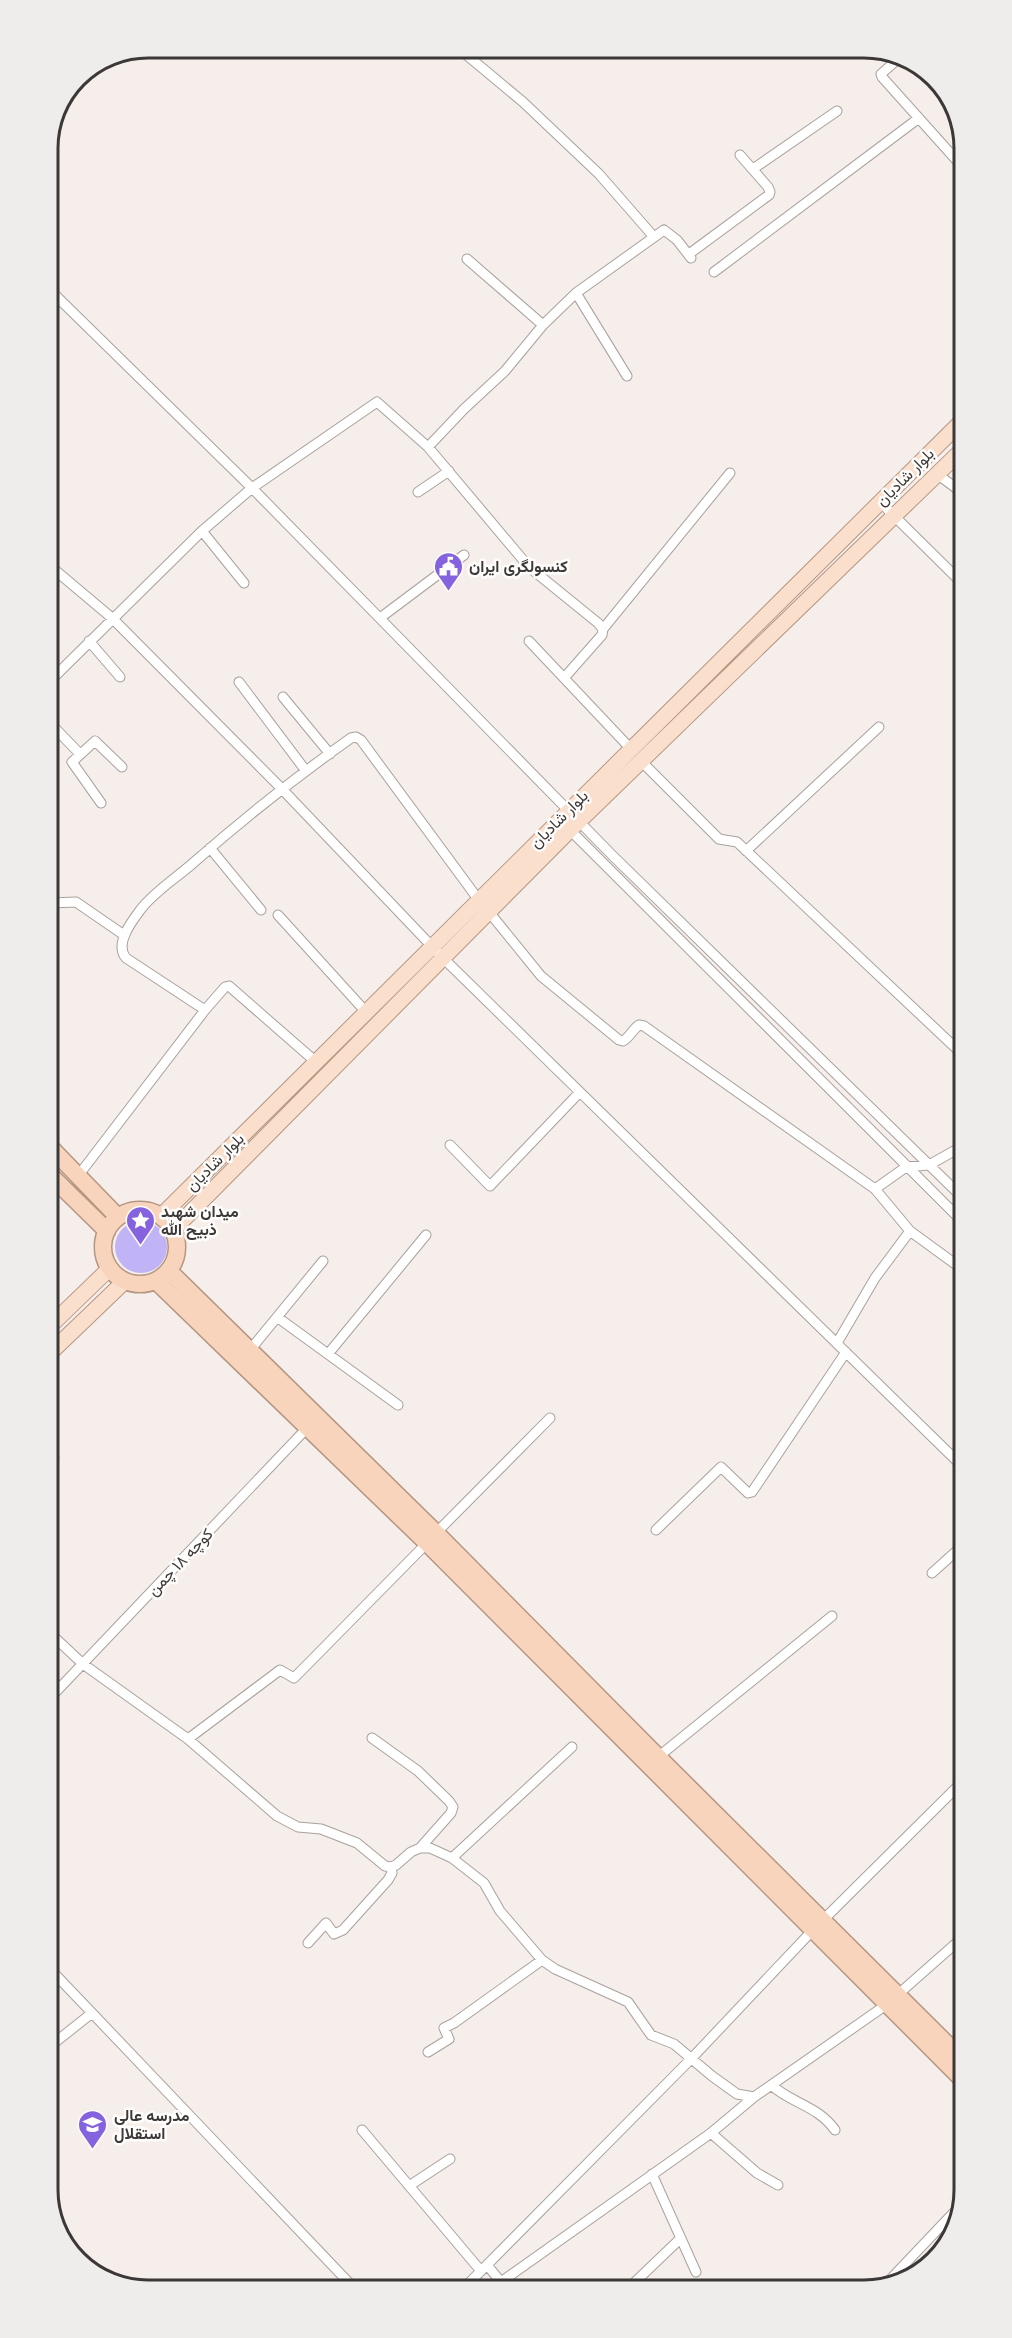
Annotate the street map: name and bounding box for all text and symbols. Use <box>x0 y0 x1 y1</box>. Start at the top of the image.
street label: بلوار شادیان <box>872 444 939 511</box>
public building icon: کنسولگری ایران <box>432 550 464 592</box>
place label: کنسولگری ایران <box>469 557 568 577</box>
street label: بلوار شادیان <box>526 786 593 853</box>
street label: بلوار شادیان <box>182 1129 249 1196</box>
place label: میدان شهید ذبیح الله <box>161 1202 239 1241</box>
place icon: میدان شهید ذبیح الله <box>124 1204 156 1246</box>
street label: كوچه ١٨ چمن <box>143 1524 218 1601</box>
place label: مدرسه عالی استقلال <box>114 2106 190 2143</box>
school or university icon: مدرسه عالی استقلال <box>77 2108 109 2150</box>

